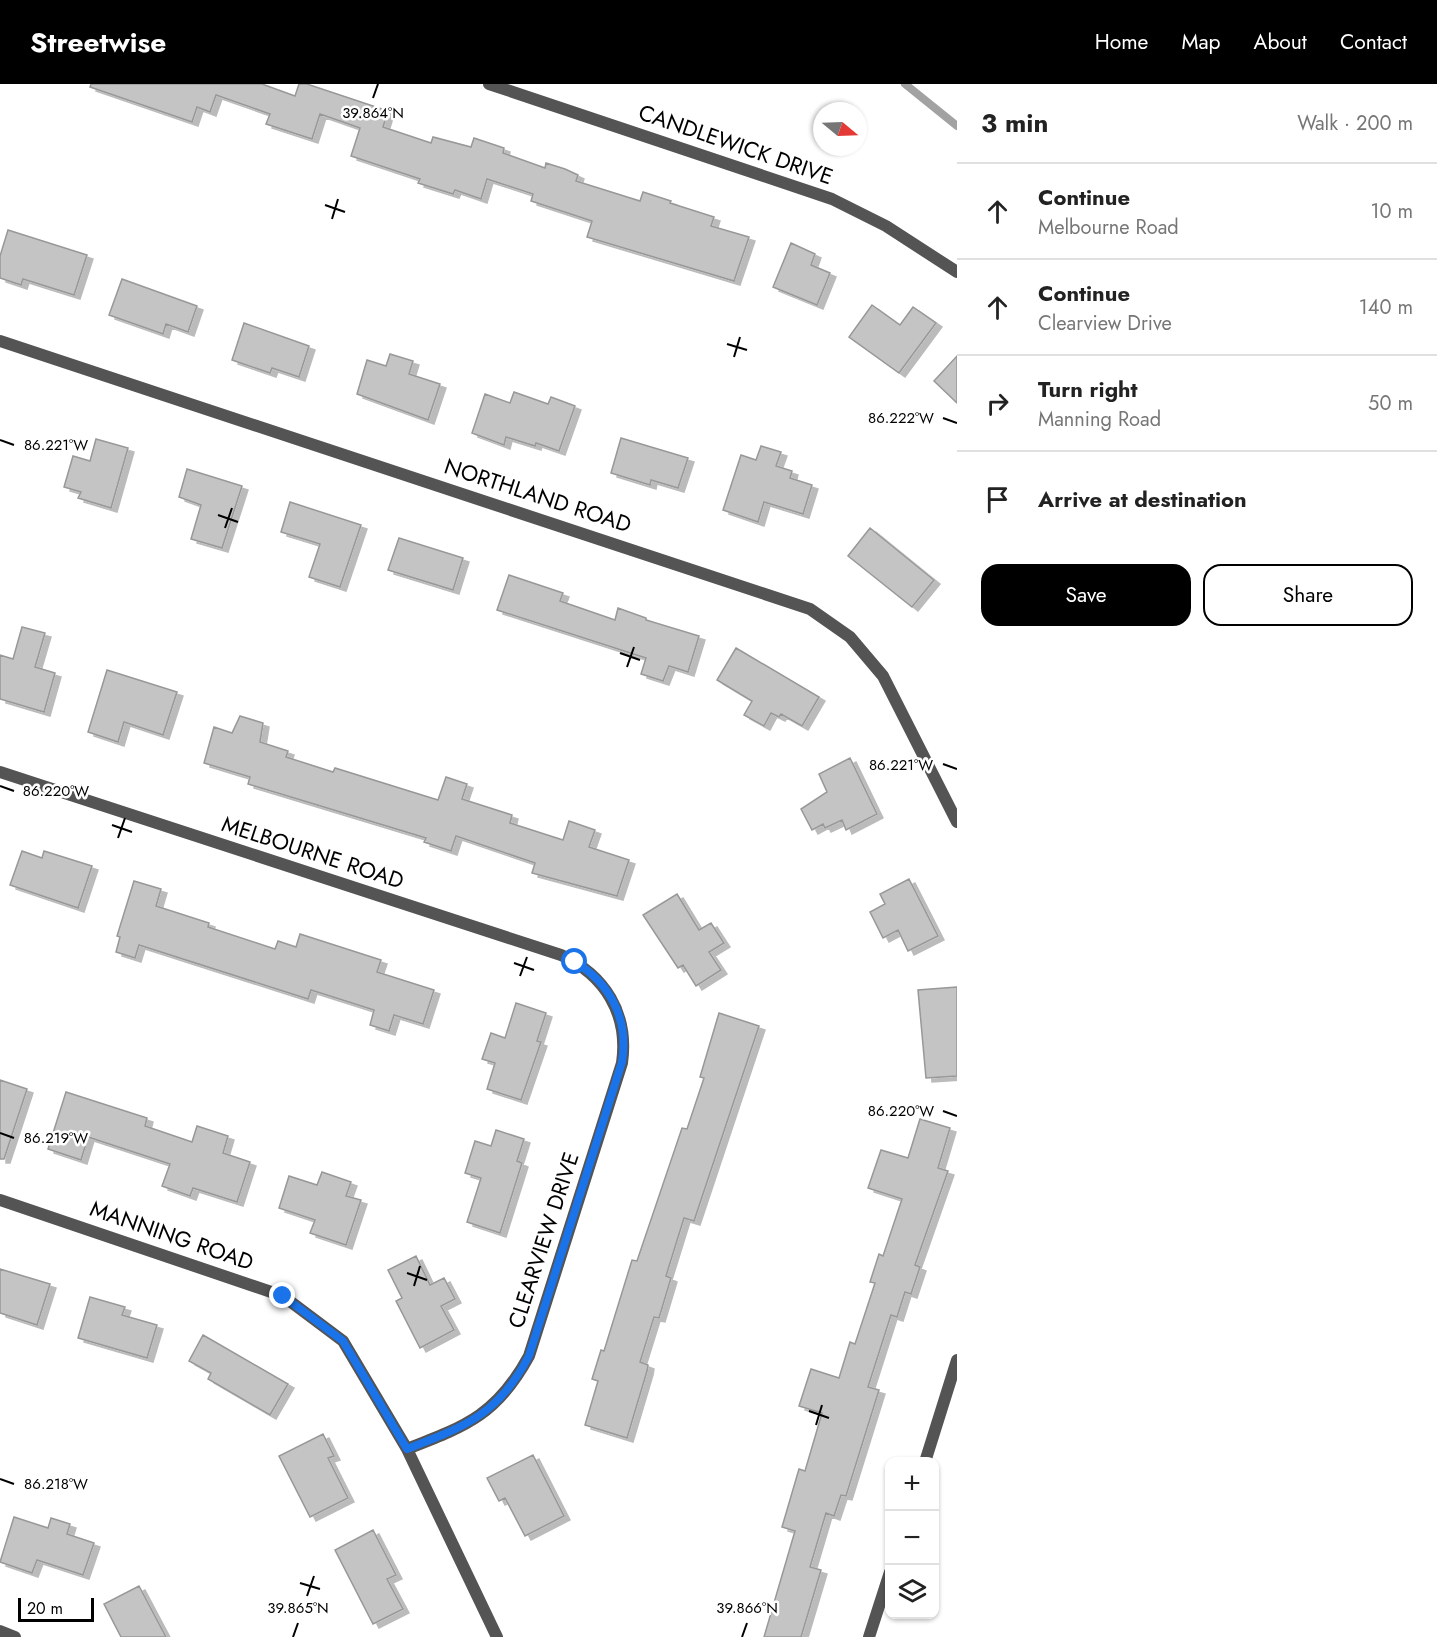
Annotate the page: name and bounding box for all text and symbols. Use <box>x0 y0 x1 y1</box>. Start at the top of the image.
text: Streetwise <box>30 22 166 63</box>
text: Home <box>1095 27 1148 57</box>
text: Map <box>1181 27 1221 57</box>
text: About <box>1254 27 1307 57</box>
text: Contact <box>1340 27 1407 57</box>
street label: CANDLEWICK DRIVE <box>634 96 838 192</box>
text: 39.864°N <box>342 102 404 124</box>
north arrow <box>813 102 867 156</box>
text: 3 min <box>981 104 1048 142</box>
text: Walk · 200 m <box>1297 109 1413 138</box>
text: Continue <box>1038 181 1130 213</box>
icon: ahead <box>981 195 1014 228</box>
text: 10 m <box>1370 197 1413 226</box>
text: Melbourne Road <box>1038 213 1179 242</box>
text: Continue <box>1038 277 1130 309</box>
icon: ahead <box>981 291 1014 324</box>
text: 140 m <box>1359 293 1413 322</box>
text: Clearview Drive <box>1038 309 1172 338</box>
text: Turn right <box>1038 373 1138 405</box>
icon: right <box>981 387 1014 420</box>
text: 50 m <box>1368 389 1413 418</box>
text: Manning Road <box>1038 405 1161 434</box>
text: 86.222°W <box>868 407 934 429</box>
text: 86.221°W <box>24 434 88 456</box>
street label: NORTHLAND ROAD <box>440 450 636 540</box>
icon: arrive <box>981 483 1014 516</box>
text: Arrive at destination <box>1038 483 1247 515</box>
button: Save <box>981 564 1191 626</box>
button: Share <box>1203 564 1413 626</box>
text: 86.221°W <box>869 754 933 776</box>
text: 86.220°W <box>23 780 89 802</box>
street label: MELBOURNE ROAD <box>218 807 408 897</box>
route start <box>561 948 587 974</box>
text: 86.220°W <box>868 1100 934 1122</box>
text: 86.219°W <box>24 1127 88 1149</box>
street label: CLEARVIEW DRIVE <box>499 1148 587 1332</box>
street label: MANNING ROAD <box>86 1192 258 1278</box>
route end <box>269 1282 295 1308</box>
map controls <box>885 1457 939 1619</box>
button: + <box>885 1457 939 1511</box>
text: 86.218°W <box>24 1473 88 1495</box>
button: − <box>885 1511 939 1565</box>
button: layers <box>885 1565 939 1619</box>
scale bar <box>18 1595 94 1622</box>
text: 20 m <box>27 1597 63 1620</box>
text: 39.865°N <box>267 1597 329 1619</box>
text: 39.866°N <box>716 1597 778 1619</box>

